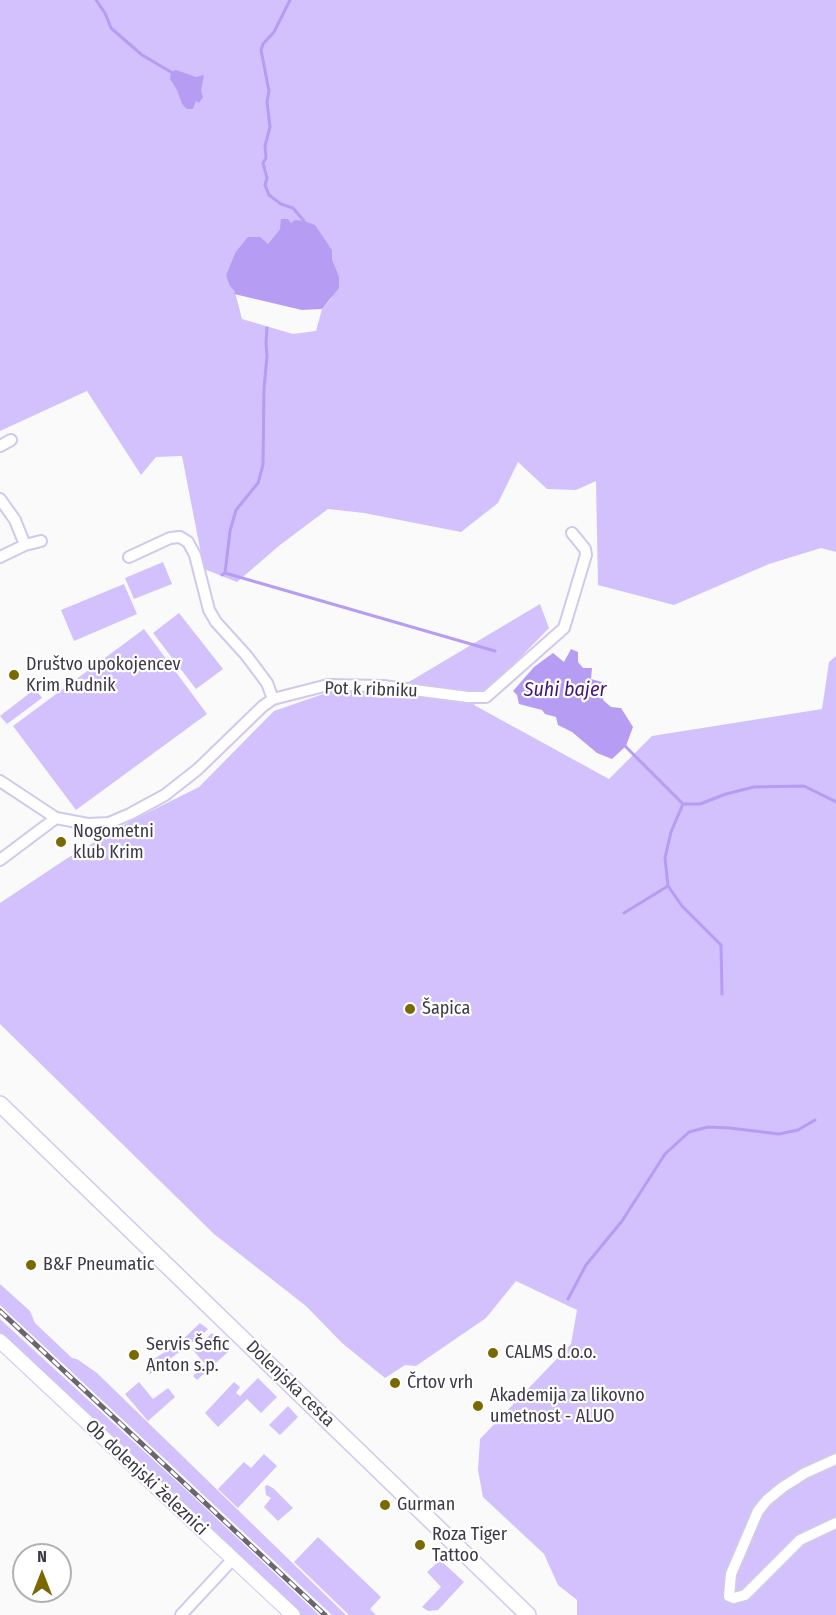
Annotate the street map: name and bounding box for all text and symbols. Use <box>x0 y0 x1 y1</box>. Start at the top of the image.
place label: Društvo upokojencev Krim Rudnik <box>26 654 181 696</box>
marker: Društvo upokojencev Krim Rudnik <box>7 668 21 682</box>
street label: Pot k ribniku <box>324 678 418 702</box>
water label: Suhi bajer <box>524 678 606 702</box>
place label: Nogometni klub Krim <box>73 821 154 864</box>
marker: Nogometni klub Krim <box>54 835 68 849</box>
place label: Šapica <box>422 998 470 1020</box>
marker: Šapica <box>403 1002 417 1016</box>
place label: B&F Pneumatic <box>43 1254 155 1276</box>
marker: B&F Pneumatic <box>24 1258 38 1272</box>
place label: Servis Šefic Anton s.p. <box>146 1334 230 1376</box>
street label: Dolenjska cesta <box>241 1336 339 1432</box>
place label: CALMS d.o.o. <box>505 1342 596 1364</box>
marker: CALMS d.o.o. <box>486 1346 500 1360</box>
marker: Servis Šefic Anton s.p. <box>127 1348 141 1362</box>
place label: Črtov vrh <box>407 1372 473 1394</box>
marker: Črtov vrh <box>388 1376 402 1390</box>
place label: Akademija za likovno umetnost - ALUO <box>490 1385 645 1428</box>
marker: Akademija za likovno umetnost - ALUO <box>471 1399 485 1413</box>
street label: Ob dolenjski železnici <box>80 1416 212 1540</box>
place label: Gurman <box>397 1494 455 1516</box>
marker: Gurman <box>378 1498 392 1512</box>
place label: Roza Tiger Tattoo <box>432 1524 507 1567</box>
marker: Roza Tiger Tattoo <box>413 1538 427 1552</box>
north arrow <box>12 1543 72 1603</box>
text: N <box>37 1547 47 1566</box>

